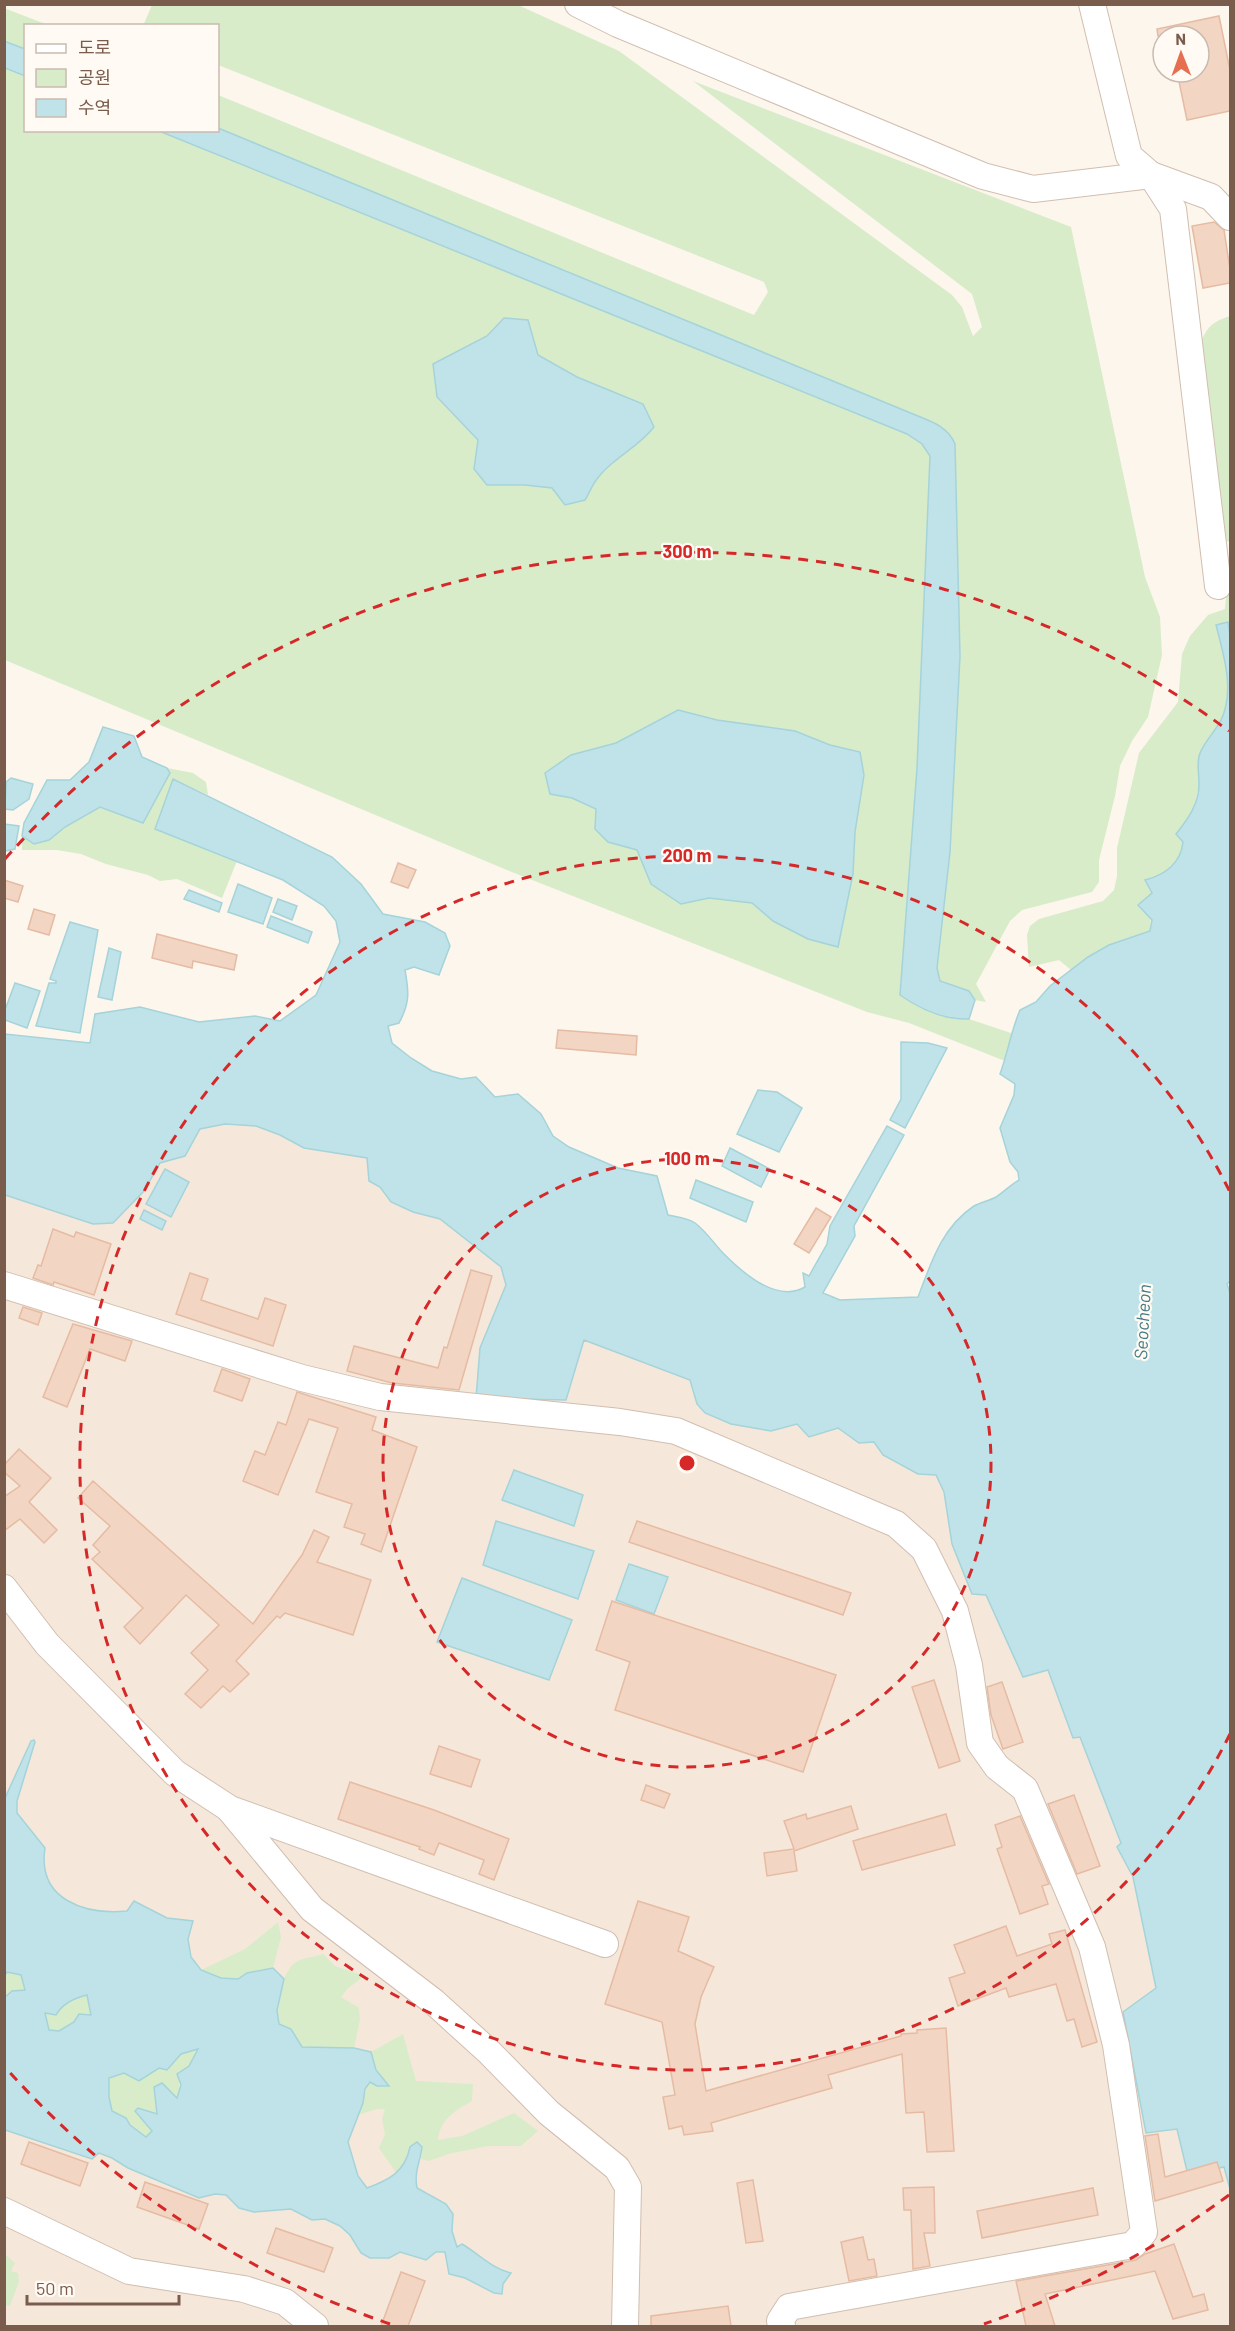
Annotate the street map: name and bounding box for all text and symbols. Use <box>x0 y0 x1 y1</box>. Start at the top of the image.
legend <box>24 24 219 132</box>
north arrow <box>1151 24 1211 84</box>
text: N <box>1175 29 1186 48</box>
text: 도로 <box>78 36 111 58</box>
text: 공원 <box>78 66 111 88</box>
text: 수역 <box>78 96 111 118</box>
text: 300 m <box>663 540 711 562</box>
text: 200 m <box>662 844 712 866</box>
text: 100 m <box>664 1147 710 1169</box>
water label: Seocheon <box>1129 1284 1155 1360</box>
centre of rings <box>677 1453 697 1473</box>
scale bar <box>27 2268 178 2306</box>
text: 50 m <box>36 2277 74 2299</box>

